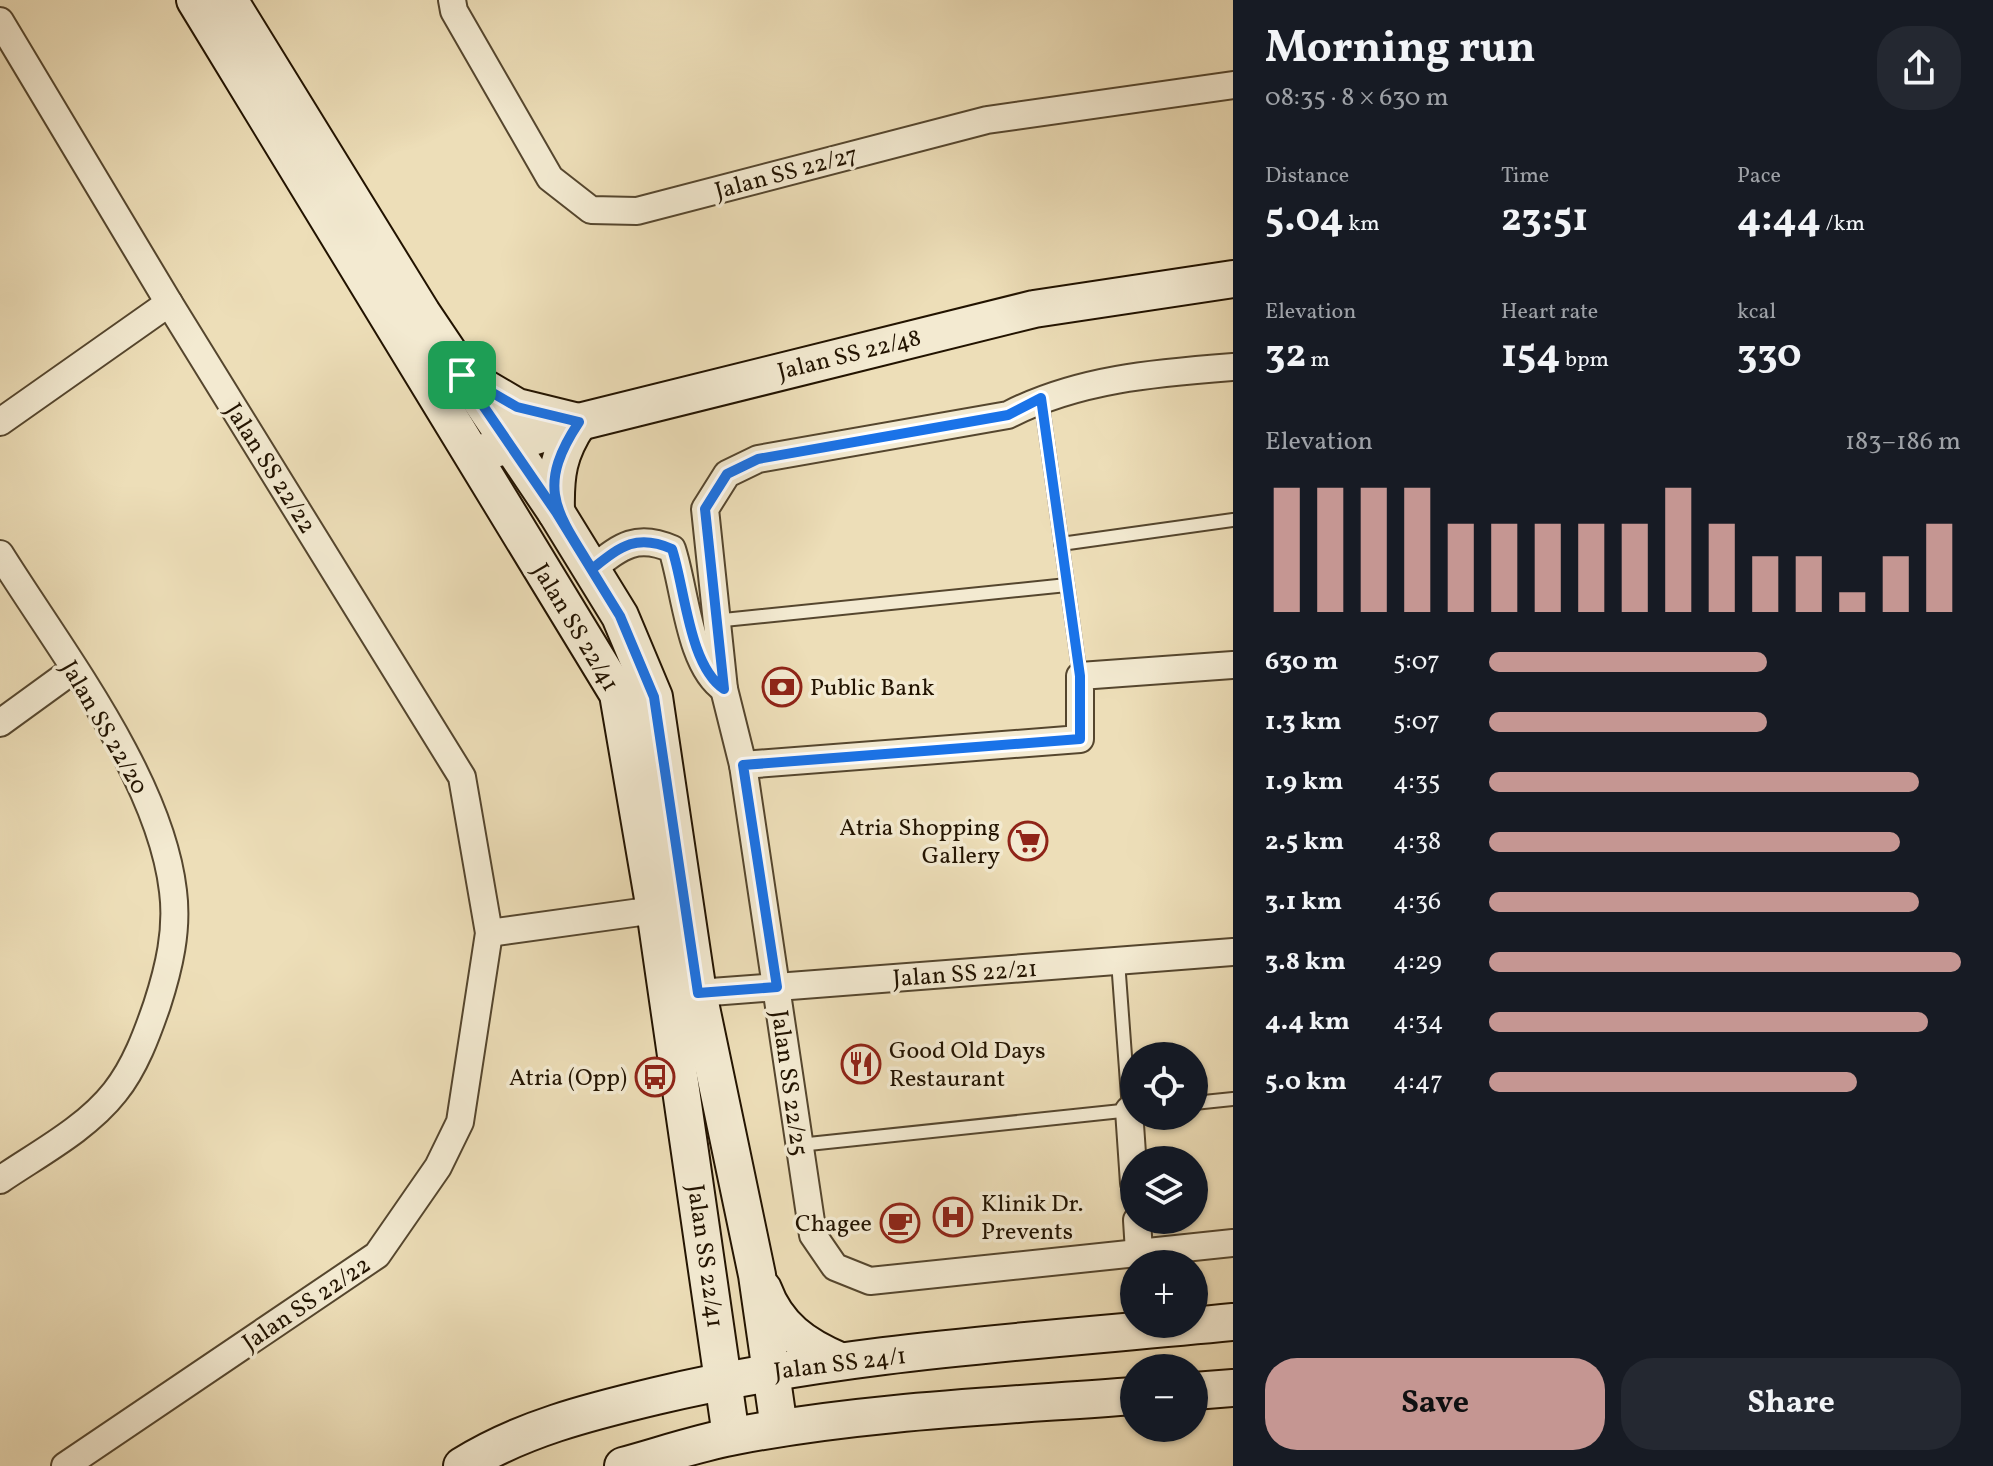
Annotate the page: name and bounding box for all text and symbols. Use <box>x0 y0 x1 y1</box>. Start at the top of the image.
text: Morning run <box>1265 19 1536 80</box>
button: share <box>1877 26 1961 110</box>
text: 08:35 · 8 × 630 m <box>1265 80 1449 116</box>
street label: Jalan SS 22/27 <box>711 139 862 209</box>
text: Distance <box>1265 161 1349 192</box>
text: Time <box>1501 161 1549 192</box>
text: Pace <box>1737 161 1781 192</box>
text: 5.04 <box>1265 192 1344 248</box>
text: 23:51 <box>1501 192 1588 248</box>
text: 4:44 <box>1737 192 1821 248</box>
text: km <box>1344 209 1380 240</box>
text: /km <box>1821 209 1865 240</box>
text: Elevation <box>1265 297 1356 328</box>
text: Heart rate <box>1501 297 1598 328</box>
text: kcal <box>1737 297 1776 328</box>
street label: Jalan SS 22/48 <box>774 322 925 390</box>
text: 32 <box>1265 328 1306 384</box>
text: 154 <box>1501 328 1561 384</box>
text: 330 <box>1737 328 1802 384</box>
pin <box>428 341 496 409</box>
text: m <box>1306 345 1330 376</box>
text: bpm <box>1561 345 1609 376</box>
icon: arrive <box>440 353 484 397</box>
street label: Jalan SS 22/22 <box>216 397 323 541</box>
text: Elevation <box>1265 424 1373 460</box>
text: 183–186 m <box>1845 424 1961 460</box>
street label: Jalan SS 22/41 <box>523 557 626 699</box>
text: 630 m <box>1265 644 1338 680</box>
text: 5:07 <box>1393 644 1440 680</box>
street label: Jalan SS 22/20 <box>51 655 155 801</box>
bank icon: Public Bank <box>761 666 803 708</box>
place label: Public Bank <box>810 672 935 706</box>
text: 1.3 km <box>1265 704 1342 740</box>
text: 5:07 <box>1393 704 1440 740</box>
text: 1.9 km <box>1265 764 1343 800</box>
text: 4:35 <box>1393 764 1441 800</box>
place label: Atria Shopping Gallery <box>839 812 1000 874</box>
supermarket icon: Atria Shopping Gallery <box>1007 820 1049 862</box>
text: 2.5 km <box>1265 824 1344 860</box>
text: 4:38 <box>1393 824 1441 860</box>
text: 3.1 km <box>1265 884 1342 920</box>
text: 4:36 <box>1393 884 1441 920</box>
text: 3.8 km <box>1265 944 1346 980</box>
text: 4:29 <box>1393 944 1442 980</box>
street label: Jalan SS 22/21 <box>892 953 1039 997</box>
text: 4.4 km <box>1265 1004 1350 1040</box>
text: 4:34 <box>1393 1004 1444 1040</box>
street label: Jalan SS 22/25 <box>761 1008 815 1159</box>
place label: Good Old Days Restaurant <box>889 1035 1045 1097</box>
map controls <box>1120 1042 1208 1442</box>
button: locate <box>1120 1042 1208 1130</box>
restaurant icon: Good Old Days Restaurant <box>840 1043 882 1085</box>
bus stop icon: Atria (Opp) <box>634 1056 676 1098</box>
place label: Atria (Opp) <box>509 1062 627 1096</box>
text: 5.0 km <box>1265 1064 1347 1100</box>
text: 4:47 <box>1393 1064 1443 1100</box>
button: layers <box>1120 1146 1208 1234</box>
street label: Jalan SS 22/41 <box>677 1182 731 1330</box>
place label: Klinik Dr. Prevents <box>981 1188 1083 1250</box>
hospital icon: Klinik Dr. Prevents <box>932 1196 974 1238</box>
cafe icon: Chagee <box>879 1202 921 1244</box>
place label: Chagee <box>795 1208 872 1242</box>
street label: Jalan SS 22/22 <box>236 1249 378 1360</box>
button: + <box>1120 1250 1208 1338</box>
street label: Jalan SS 24/1 <box>772 1340 908 1390</box>
button: − <box>1120 1354 1208 1442</box>
button: Save <box>1265 1358 1605 1450</box>
button: Share <box>1621 1358 1961 1450</box>

